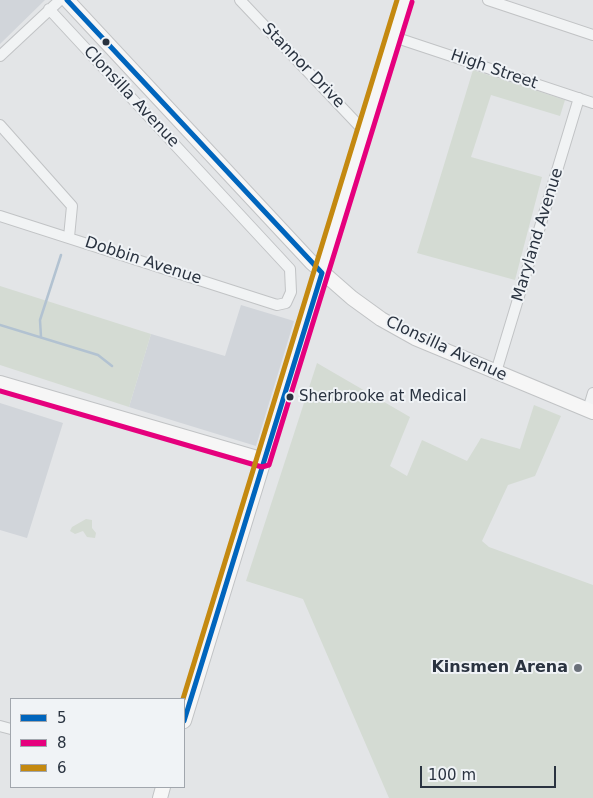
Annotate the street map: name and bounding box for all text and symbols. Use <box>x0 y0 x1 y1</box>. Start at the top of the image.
street label: Stannor Drive <box>258 20 348 112</box>
unlabelled marker <box>101 37 111 47</box>
street label: Clonsilla Avenue <box>79 42 183 152</box>
street label: High Street <box>448 46 540 94</box>
street label: Maryland Avenue <box>509 166 567 304</box>
street label: Dobbin Avenue <box>82 233 204 289</box>
street label: Clonsilla Avenue <box>382 313 510 385</box>
place label: Sherbrooke at Medical <box>299 388 467 406</box>
marker: Sherbrooke at Medical <box>285 392 295 402</box>
place label: Kinsmen Arena <box>431 658 568 678</box>
marker: Kinsmen Arena <box>572 662 584 674</box>
legend <box>10 698 185 788</box>
text: 5 <box>57 709 67 727</box>
text: 8 <box>57 734 67 752</box>
scale bar <box>423 756 559 788</box>
text: 6 <box>57 759 67 777</box>
text: 100 m <box>428 766 476 784</box>

